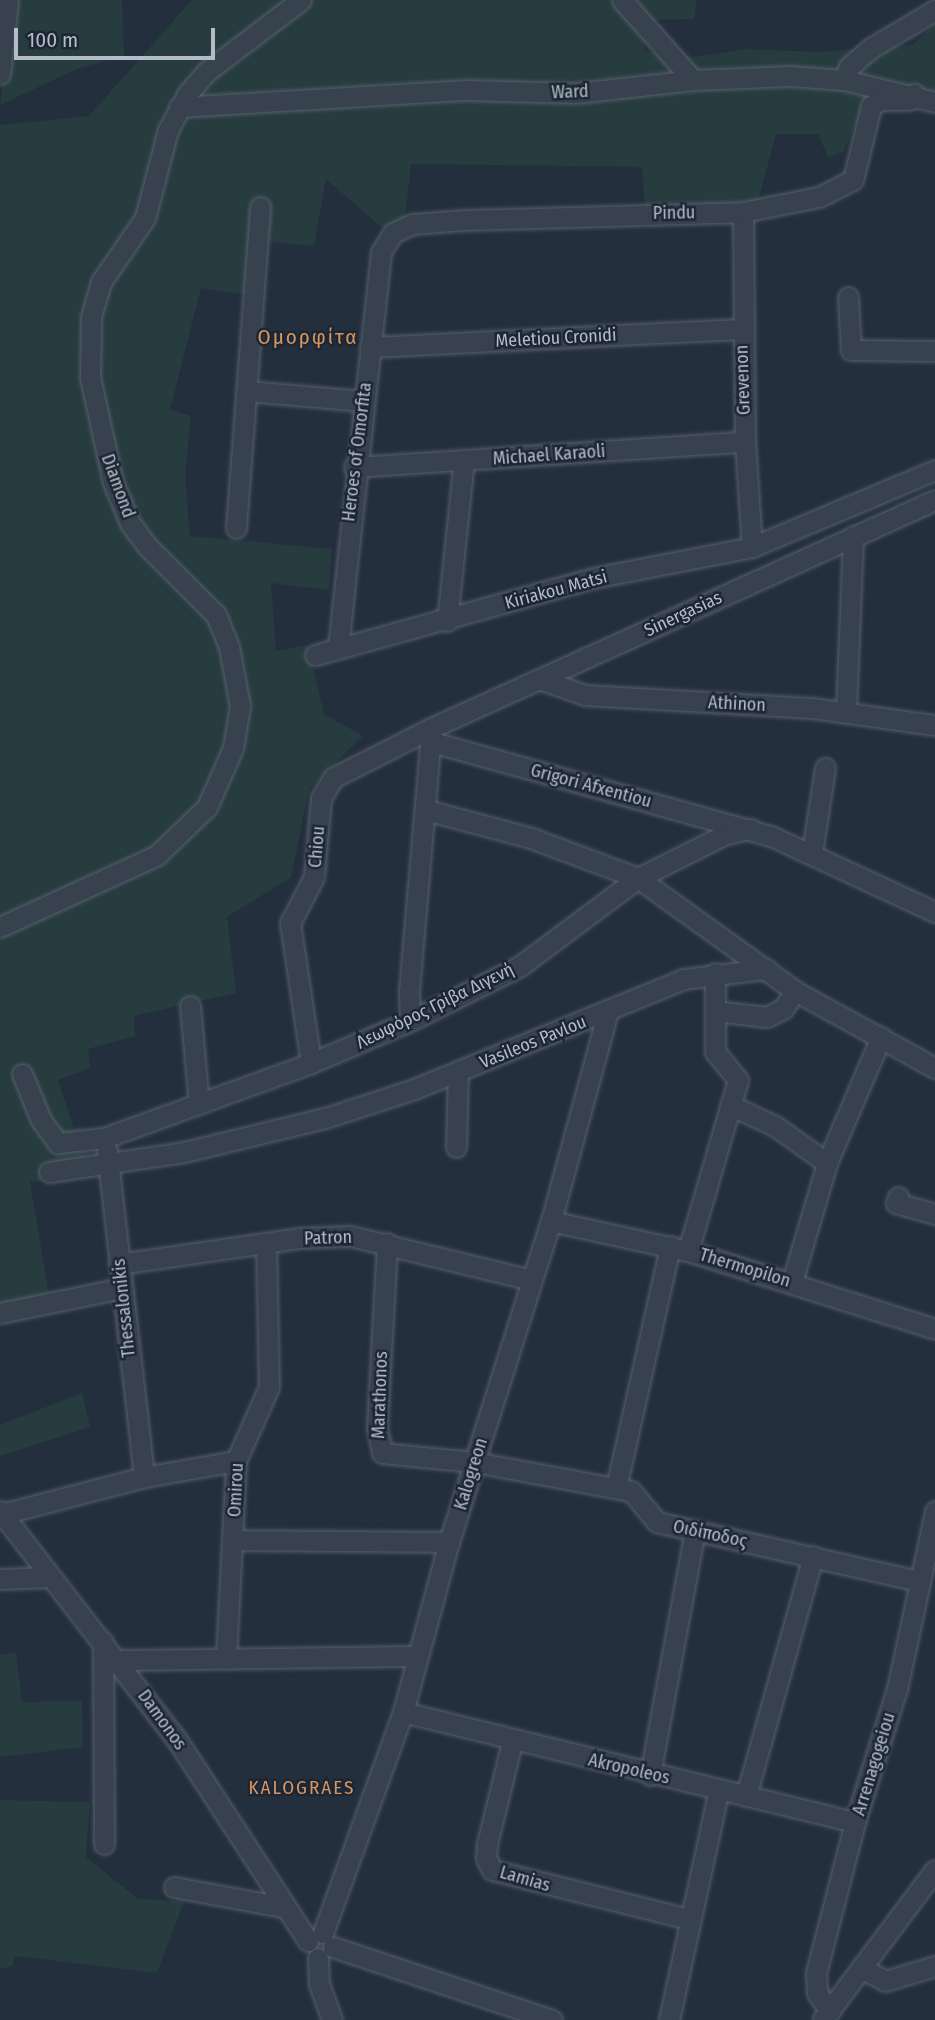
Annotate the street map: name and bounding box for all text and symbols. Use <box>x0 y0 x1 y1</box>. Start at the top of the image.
scale bar <box>18 14 219 58</box>
text: 100 m <box>27 27 78 53</box>
street label: Ward <box>551 81 589 103</box>
street label: Pindu <box>653 202 695 224</box>
district label: Ομορφίτα <box>258 324 358 350</box>
street label: Meletiou Cronidi <box>495 324 617 352</box>
street label: Grevenon <box>731 345 755 415</box>
street label: Heroes of Omorfita <box>338 381 376 523</box>
street label: Michael Karaoli <box>492 440 606 470</box>
street label: Diamond <box>97 451 139 521</box>
street label: Kiriakou Matsi <box>503 566 609 614</box>
street label: Sinergasias <box>641 587 725 641</box>
street label: Athinon <box>708 692 766 716</box>
street label: Grigori Afxentiou <box>528 759 654 813</box>
street label: Chiou <box>304 825 330 869</box>
street label: Λεωφόρος Γρίβα Διγενή <box>353 958 517 1054</box>
street label: Vasileos Pavlou <box>477 1011 589 1073</box>
street label: Patron <box>304 1226 352 1250</box>
street label: Thermopilon <box>697 1244 793 1292</box>
street label: Thessalonikis <box>108 1258 140 1358</box>
street label: Marathonos <box>368 1351 392 1439</box>
street label: Kalogreon <box>450 1435 492 1513</box>
street label: Omirou <box>224 1462 248 1518</box>
street label: Οιδίποδος <box>671 1516 749 1552</box>
street label: Damonos <box>133 1686 191 1754</box>
street label: Arrenagogeiou <box>848 1710 900 1818</box>
street label: Akropoleos <box>586 1749 672 1789</box>
district label: KALOGRAES <box>250 1777 354 1799</box>
street label: Lamias <box>497 1862 553 1896</box>

